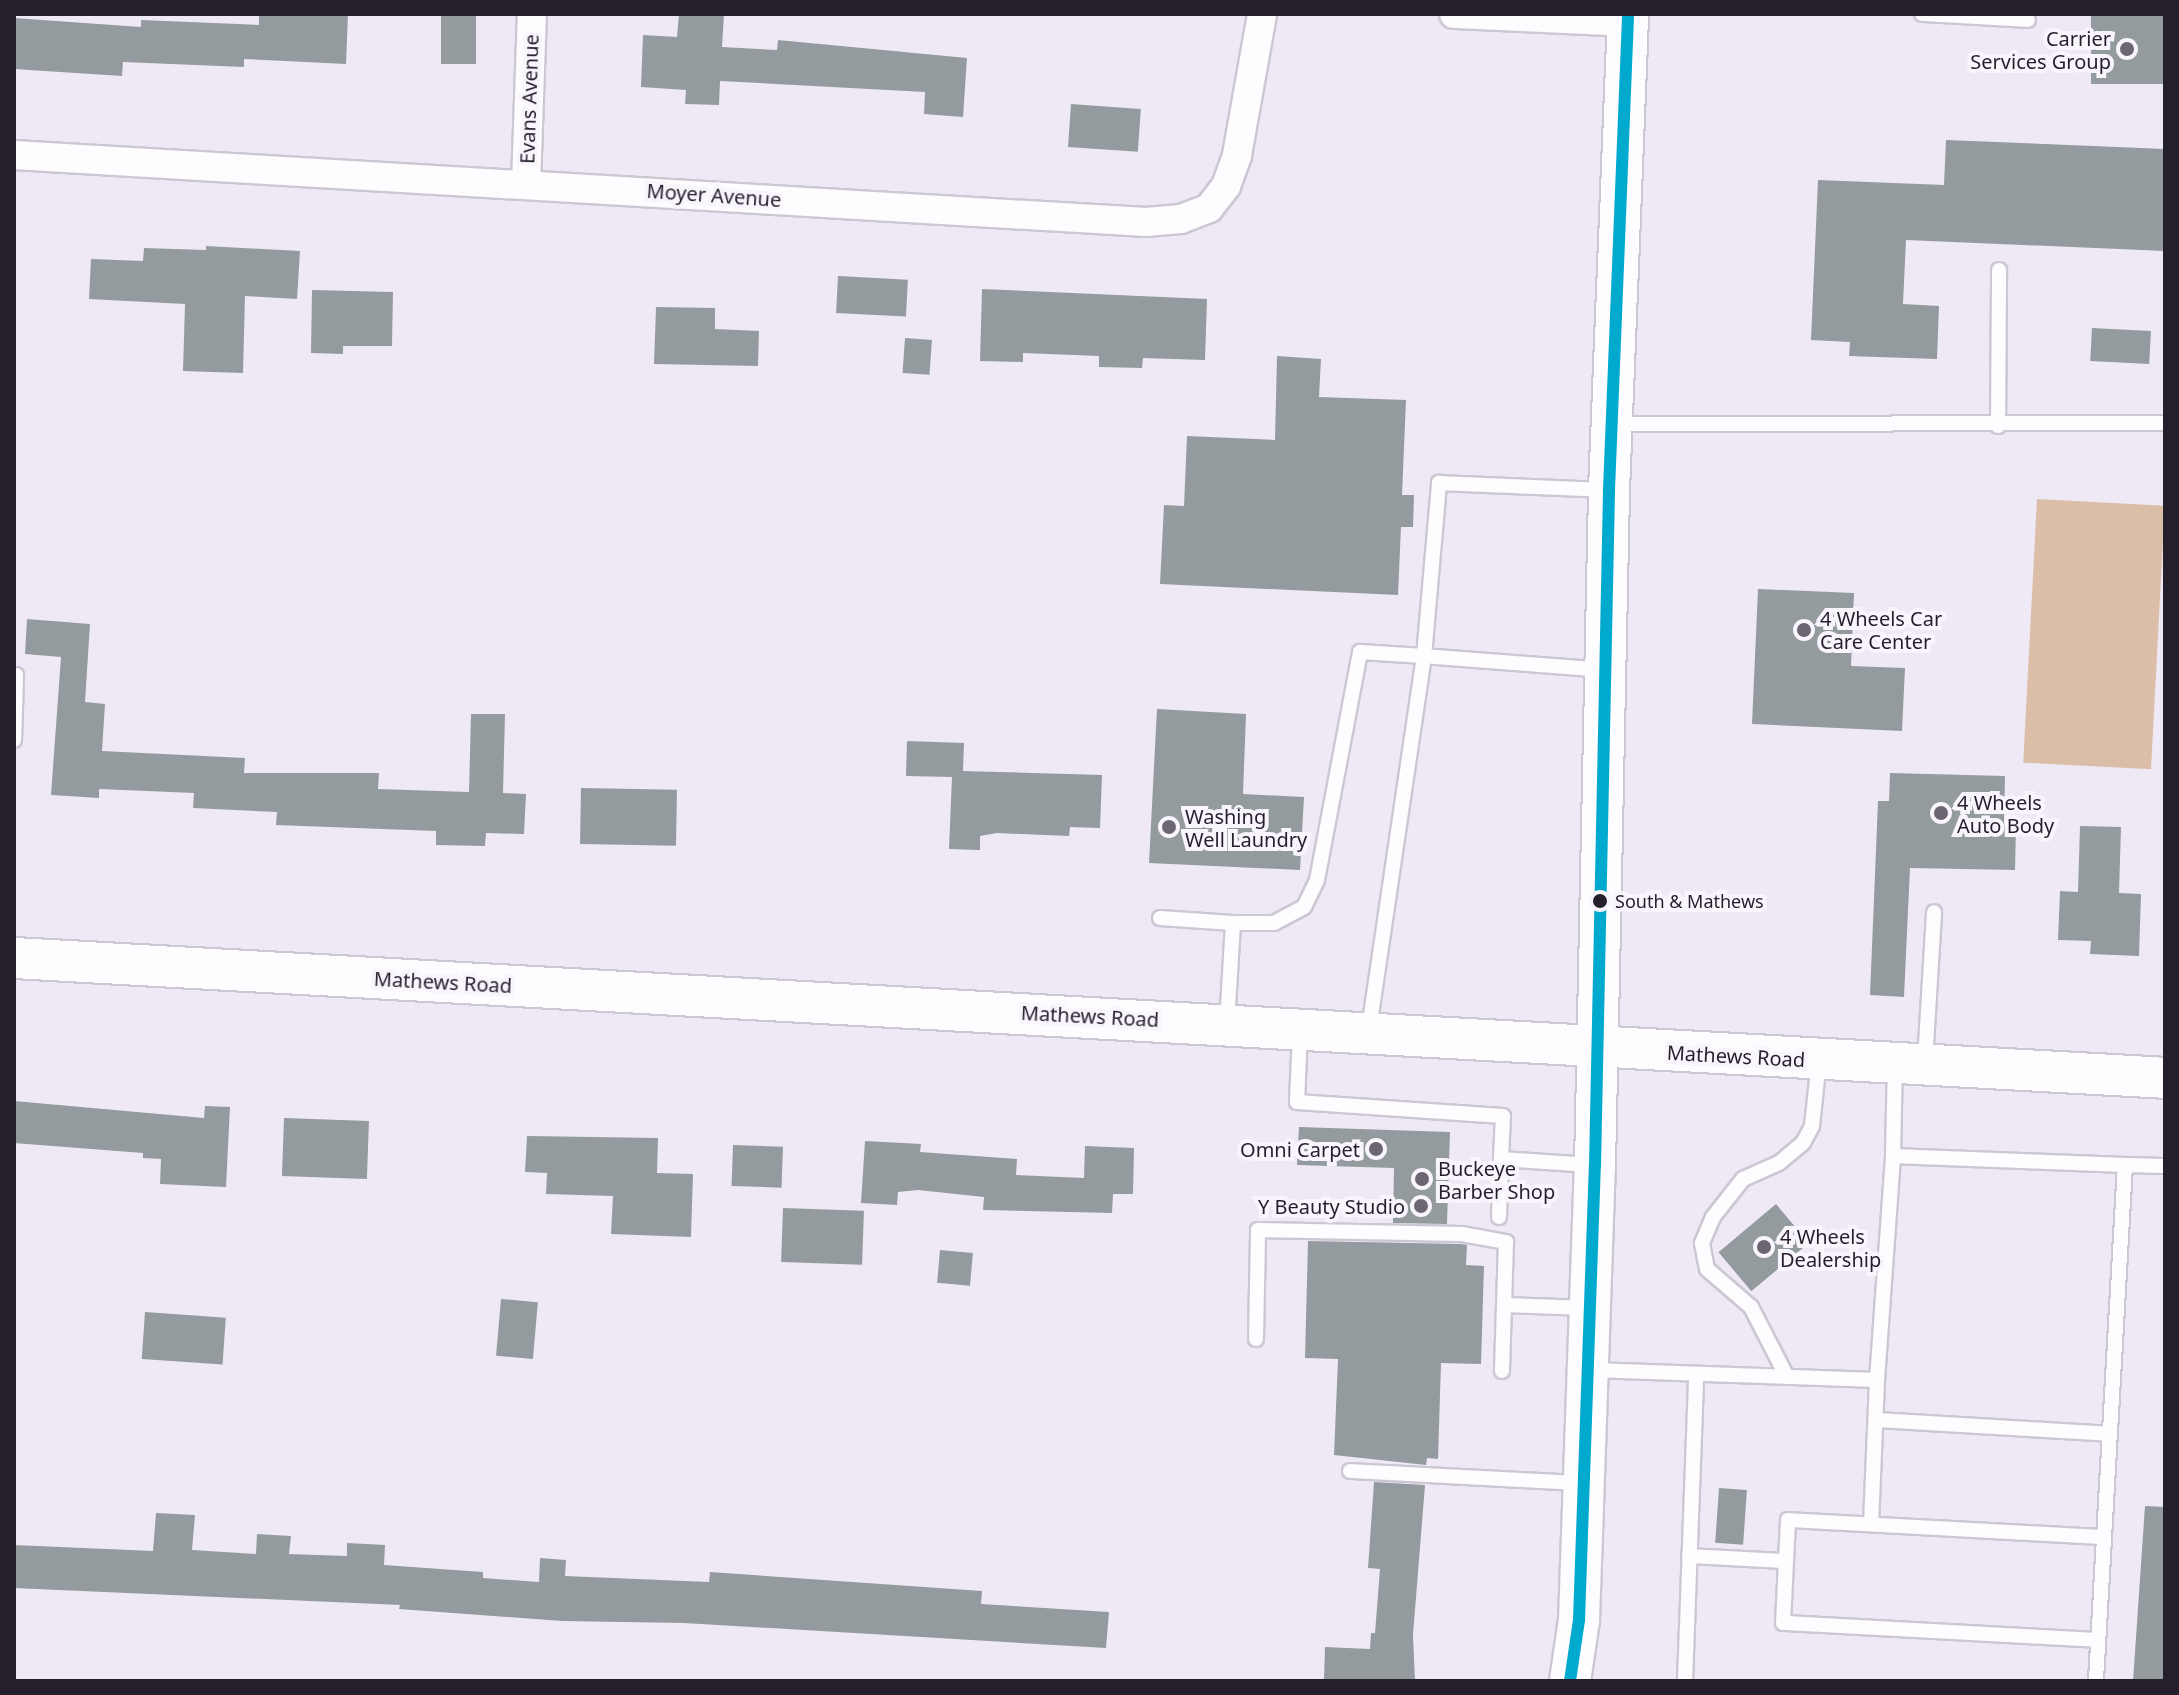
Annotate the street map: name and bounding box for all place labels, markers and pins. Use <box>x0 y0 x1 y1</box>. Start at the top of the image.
place label: Carrier Services Group <box>1970 26 2111 73</box>
marker: Carrier Services Group <box>2118 40 2136 58</box>
place label: 4 Wheels Car Care Center <box>1820 606 1942 653</box>
marker: 4 Wheels Car Care Center <box>1795 621 1813 639</box>
place label: 4 Wheels Auto Body <box>1957 790 2054 837</box>
place label: Washing Well Laundry <box>1185 804 1307 851</box>
marker: 4 Wheels Auto Body <box>1932 804 1950 822</box>
marker: Washing Well Laundry <box>1160 818 1178 836</box>
place label: South & Mathews <box>1615 890 1764 912</box>
marker: South & Mathews <box>1592 893 1608 909</box>
place label: Omni Carpet <box>1240 1137 1360 1161</box>
marker: Omni Carpet <box>1367 1140 1385 1158</box>
place label: Buckeye Barber Shop <box>1438 1156 1555 1203</box>
marker: Buckeye Barber Shop <box>1413 1170 1431 1188</box>
place label: Y Beauty Studio <box>1258 1194 1405 1218</box>
marker: Y Beauty Studio <box>1412 1197 1430 1215</box>
place label: 4 Wheels Dealership <box>1780 1224 1881 1271</box>
marker: 4 Wheels Dealership <box>1755 1238 1773 1256</box>

